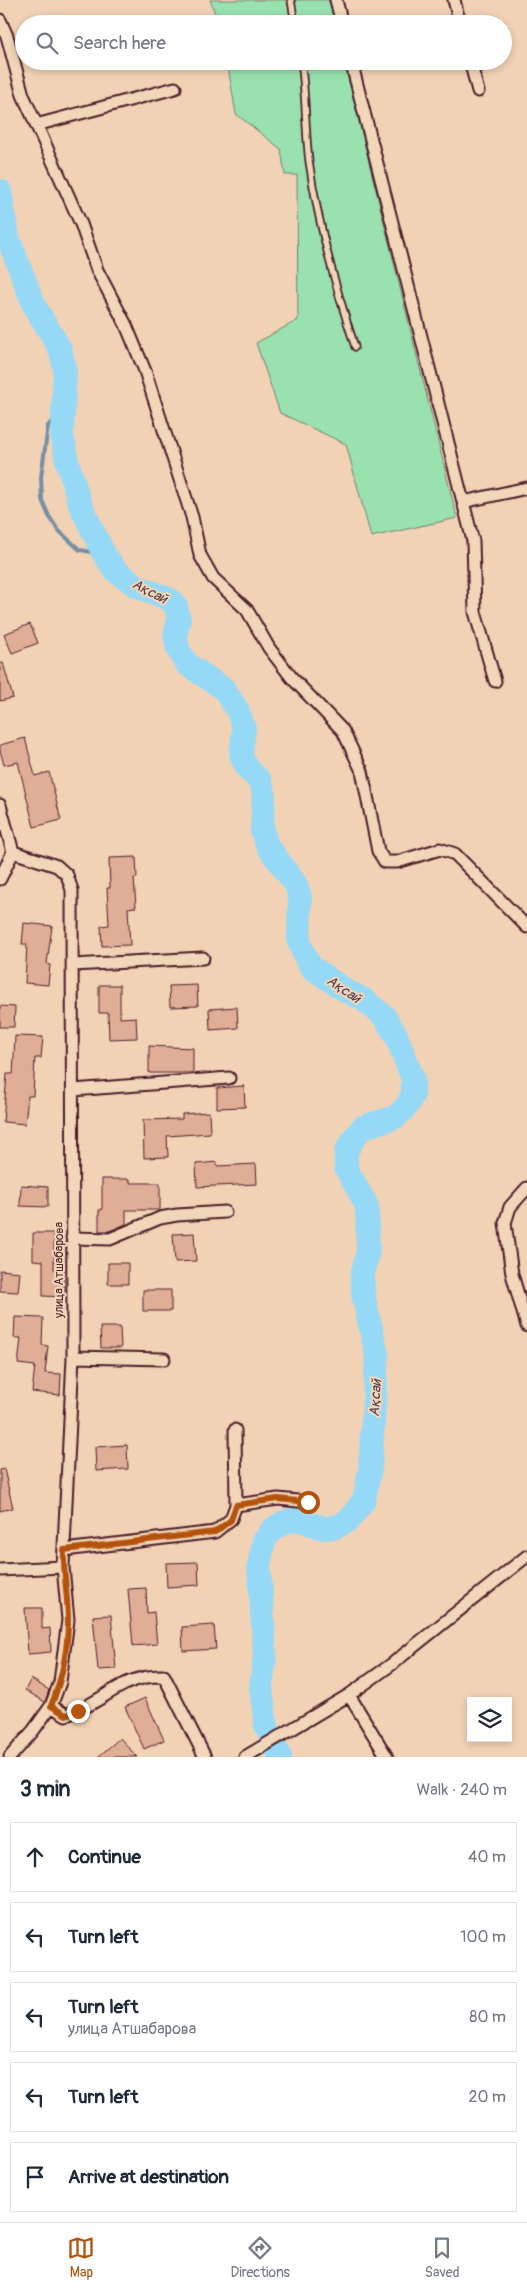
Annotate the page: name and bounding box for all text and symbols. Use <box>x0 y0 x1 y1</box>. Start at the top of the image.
search box <box>15 15 512 70</box>
icon: search <box>33 29 61 57</box>
text: Search here <box>73 31 166 55</box>
water label: Ақсай <box>129 575 171 608</box>
water label: Ақсай <box>324 972 365 1008</box>
street label: улица Атшабарова <box>52 1222 67 1319</box>
water label: Ақсай <box>366 1378 385 1417</box>
route start <box>297 1491 320 1514</box>
map controls <box>467 1697 512 1742</box>
button: layers <box>467 1697 512 1742</box>
route end <box>67 1700 90 1723</box>
text: 3 min <box>20 1776 70 1803</box>
text: Walk · 240 m <box>416 1780 507 1800</box>
icon: ahead <box>21 1843 49 1871</box>
text: Continue <box>68 1845 141 1869</box>
text: 40 m <box>468 1847 506 1867</box>
icon: left <box>21 1923 49 1951</box>
text: Turn left <box>68 1925 138 1949</box>
text: 100 m <box>460 1927 506 1947</box>
text: Turn left <box>68 1995 138 2019</box>
icon: left <box>21 2003 49 2031</box>
text: 80 m <box>469 2007 506 2027</box>
text: улица Атшабарова <box>68 2019 196 2039</box>
icon: left <box>21 2083 49 2111</box>
text: Turn left <box>68 2085 138 2109</box>
text: 20 m <box>468 2087 506 2107</box>
icon: arrive <box>21 2163 49 2191</box>
text: Arrive at destination <box>68 2165 229 2189</box>
tab: Map <box>67 2234 95 2281</box>
tab: Directions <box>230 2234 290 2281</box>
tab: Saved <box>425 2234 460 2281</box>

